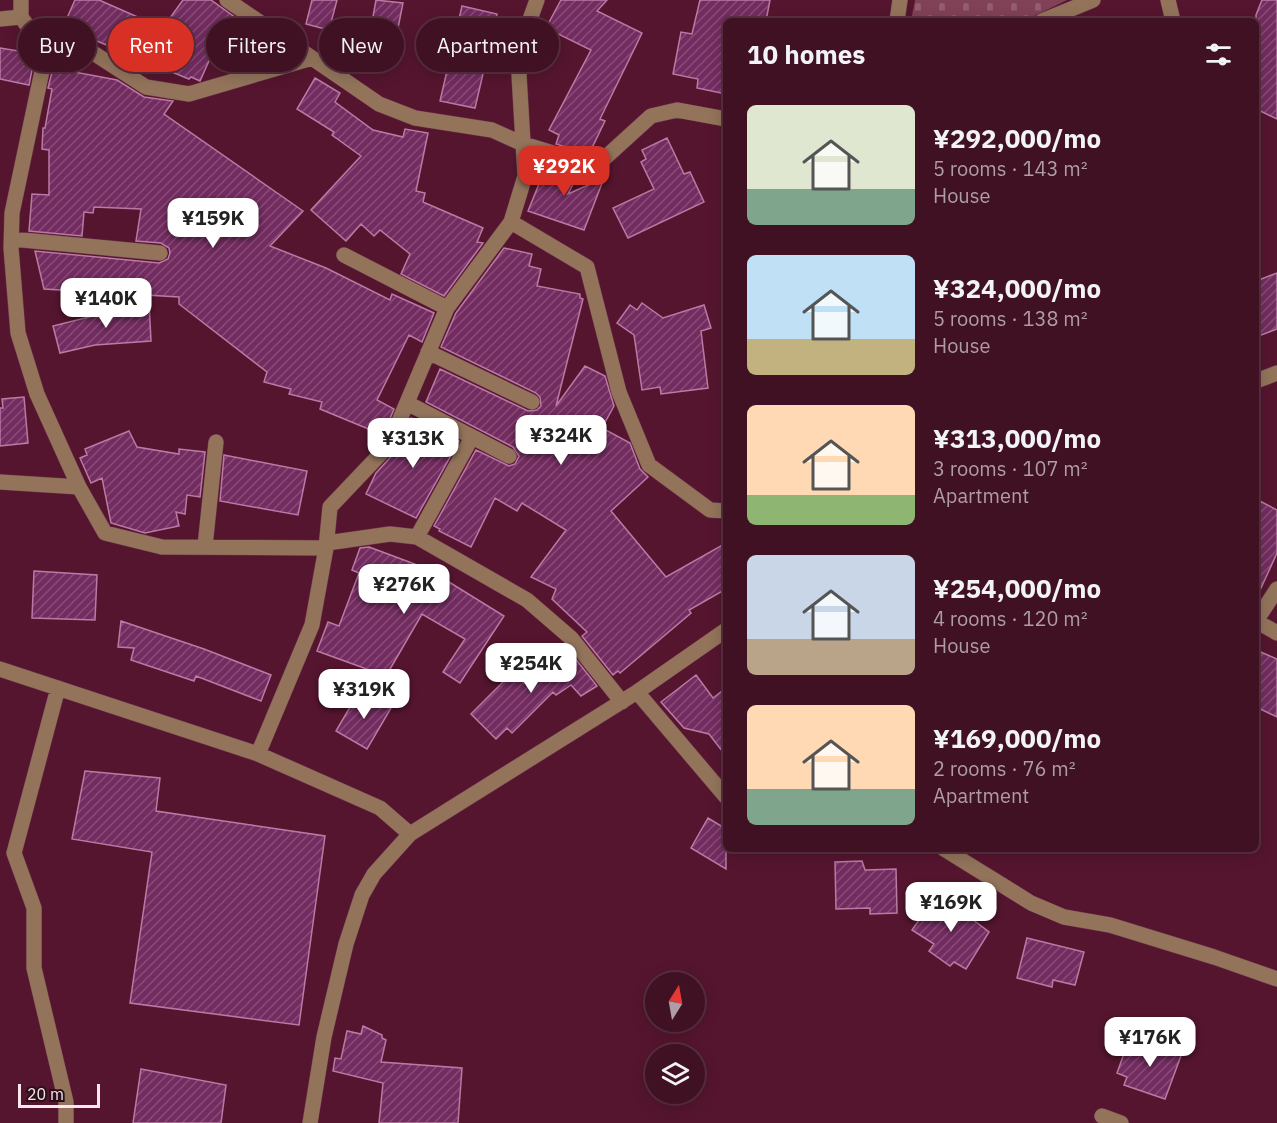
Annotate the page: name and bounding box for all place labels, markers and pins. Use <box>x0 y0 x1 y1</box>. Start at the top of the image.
pin: ¥292K <box>522 146 606 197</box>
pin: ¥159K <box>171 198 255 249</box>
pin: ¥140K <box>64 278 148 329</box>
pin: ¥324K <box>519 415 603 466</box>
pin: ¥313K <box>371 418 455 469</box>
pin: ¥276K <box>362 564 446 615</box>
pin: ¥254K <box>489 643 573 694</box>
pin: ¥319K <box>322 669 406 720</box>
pin: ¥169K <box>909 882 993 933</box>
pin: ¥176K <box>1108 1017 1192 1068</box>

